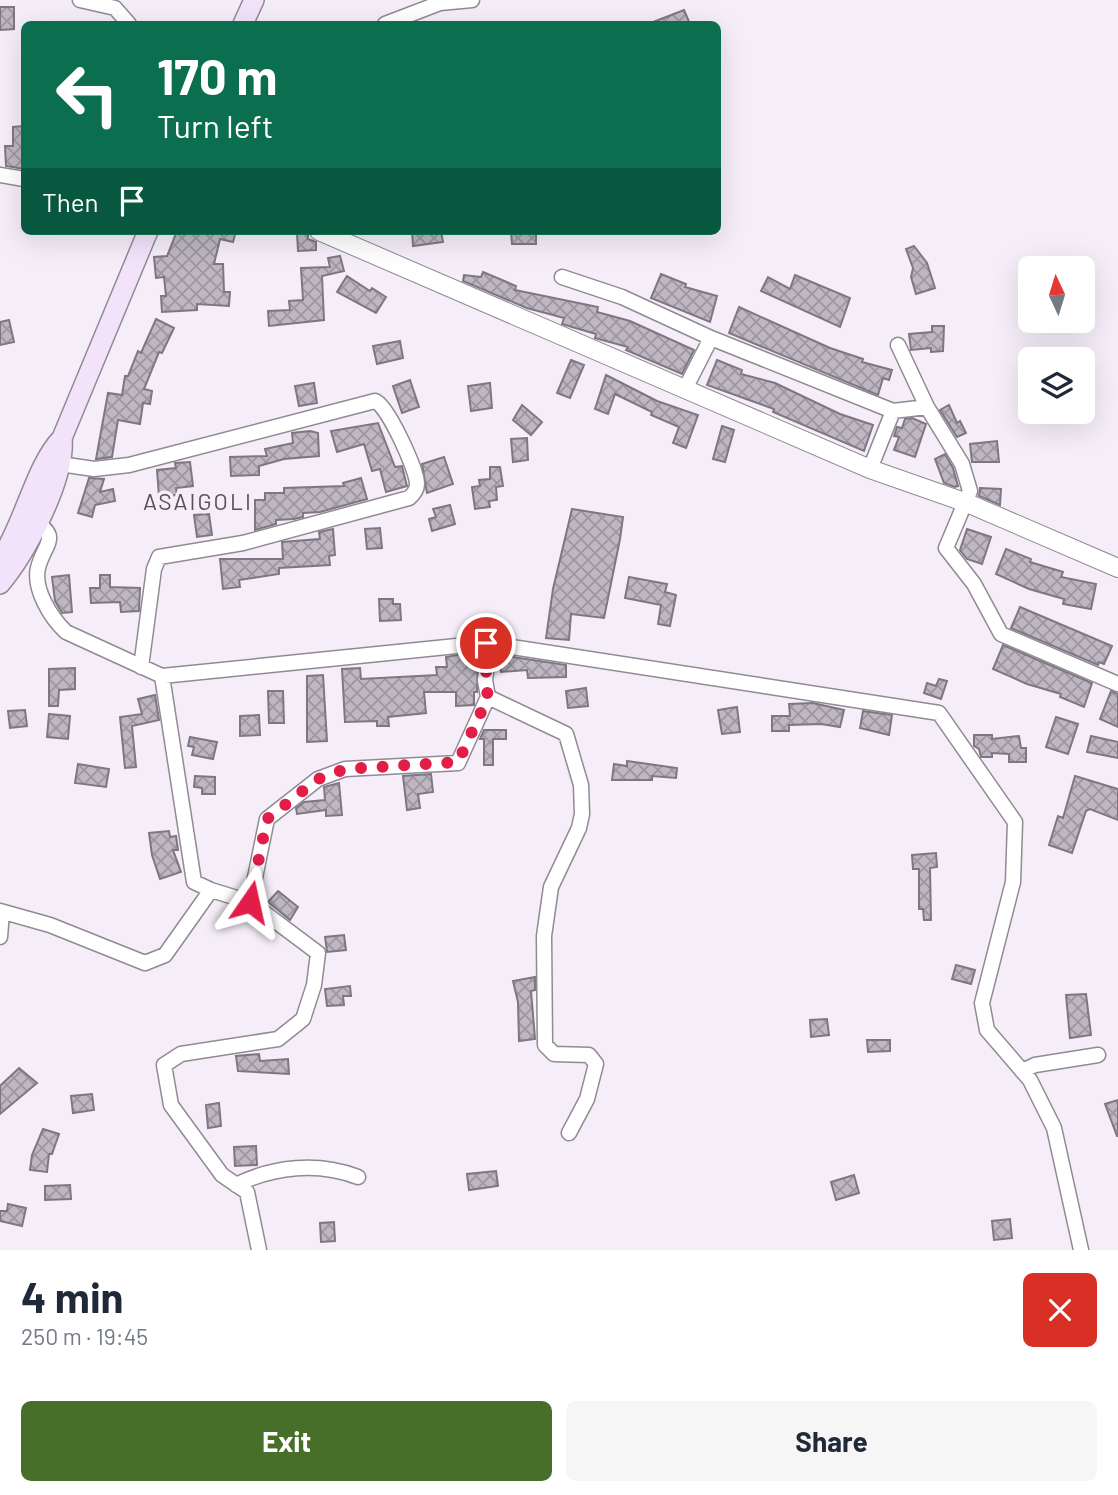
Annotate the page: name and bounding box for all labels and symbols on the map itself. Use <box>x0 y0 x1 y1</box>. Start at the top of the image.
north arrow <box>1018 256 1096 332</box>
district label: ASAIGOLI <box>143 487 253 515</box>
pin <box>456 613 516 673</box>
position arrow <box>213 865 287 939</box>

